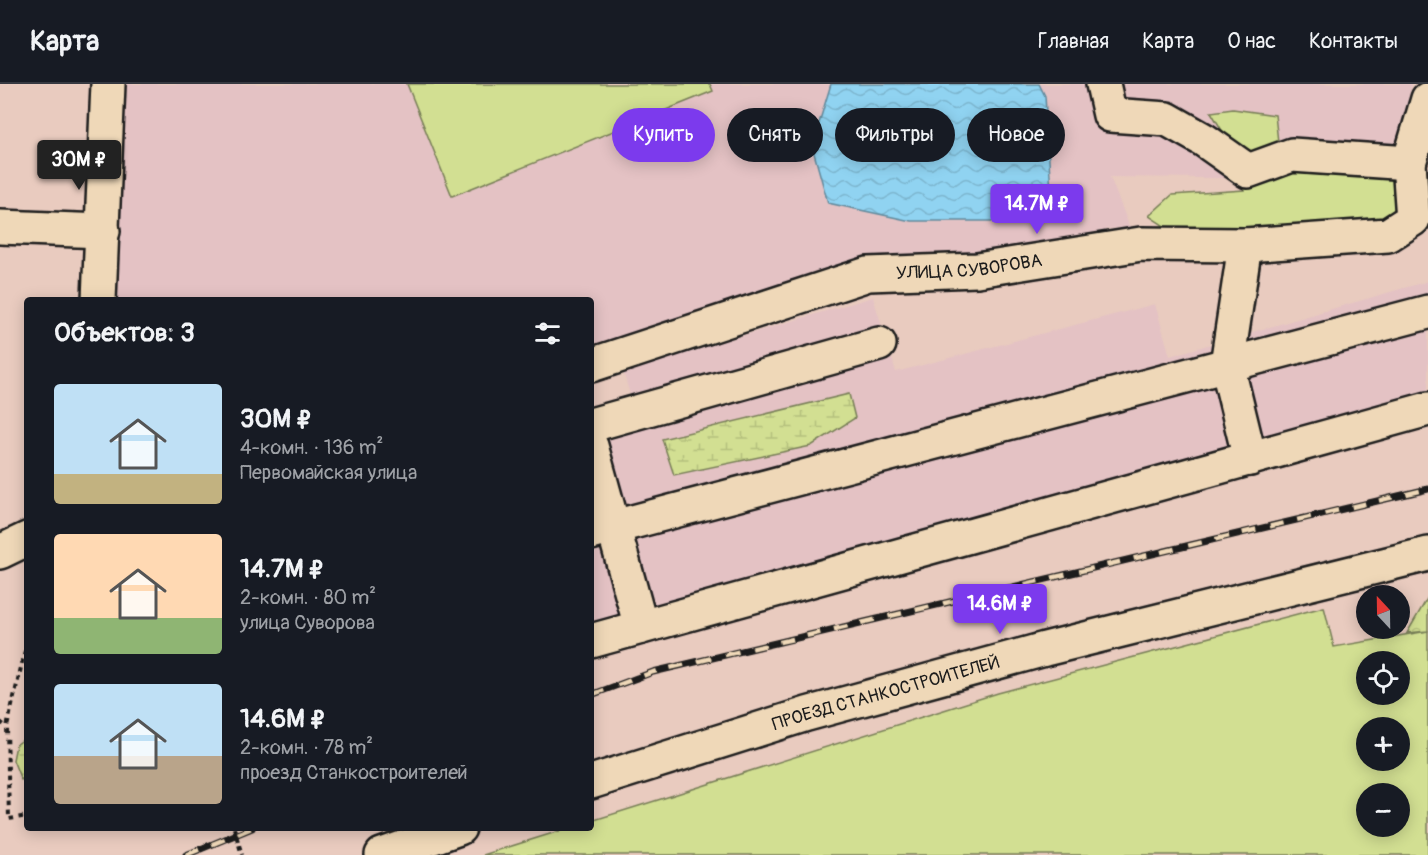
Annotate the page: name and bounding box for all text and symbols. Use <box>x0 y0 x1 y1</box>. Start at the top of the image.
text: Карта <box>30 24 99 59</box>
text: Главная <box>1038 28 1109 55</box>
text: Карта <box>1142 28 1194 55</box>
text: О нас <box>1227 28 1276 55</box>
text: Контакты <box>1309 28 1398 55</box>
chip: Купить <box>612 108 715 162</box>
chip: Снять <box>727 108 823 162</box>
chip: Фильтры <box>835 108 955 162</box>
chip: Новое <box>967 108 1065 162</box>
pin: 30M ₽ <box>37 140 121 191</box>
text: 30M ₽ <box>51 147 107 172</box>
pin: 14.7M ₽ <box>982 184 1092 235</box>
text: 14.7M ₽ <box>1004 191 1070 216</box>
street label: УЛИЦА СУВОРОВА <box>896 248 1044 284</box>
text: Объектов: 3 <box>54 317 195 349</box>
icon: filters <box>531 317 564 350</box>
text: 30M ₽ <box>240 403 312 435</box>
icon: home <box>102 408 174 480</box>
text: 4-комн. · 136 m² <box>240 435 383 460</box>
text: Первомайская улица <box>240 460 417 485</box>
text: 14.7M ₽ <box>240 553 325 585</box>
icon: home <box>102 558 174 630</box>
pin: 14.6M ₽ <box>945 584 1055 635</box>
text: 2-комн. · 80 m² <box>240 585 376 610</box>
north arrow <box>1356 585 1410 639</box>
map controls <box>1356 585 1410 837</box>
text: 14.6M ₽ <box>967 591 1033 616</box>
text: улица Суворова <box>240 610 375 635</box>
street label: ПРОЕЗД СТАНКОСТРОИТЕЛЕЙ <box>769 650 1002 736</box>
button: locate <box>1356 651 1410 705</box>
text: 14.6M ₽ <box>240 703 326 735</box>
icon: home <box>102 708 174 780</box>
button: + <box>1356 717 1410 771</box>
text: 2-комн. · 78 m² <box>240 735 373 760</box>
text: проезд Станкостроителей <box>240 760 468 785</box>
button: − <box>1356 783 1410 837</box>

